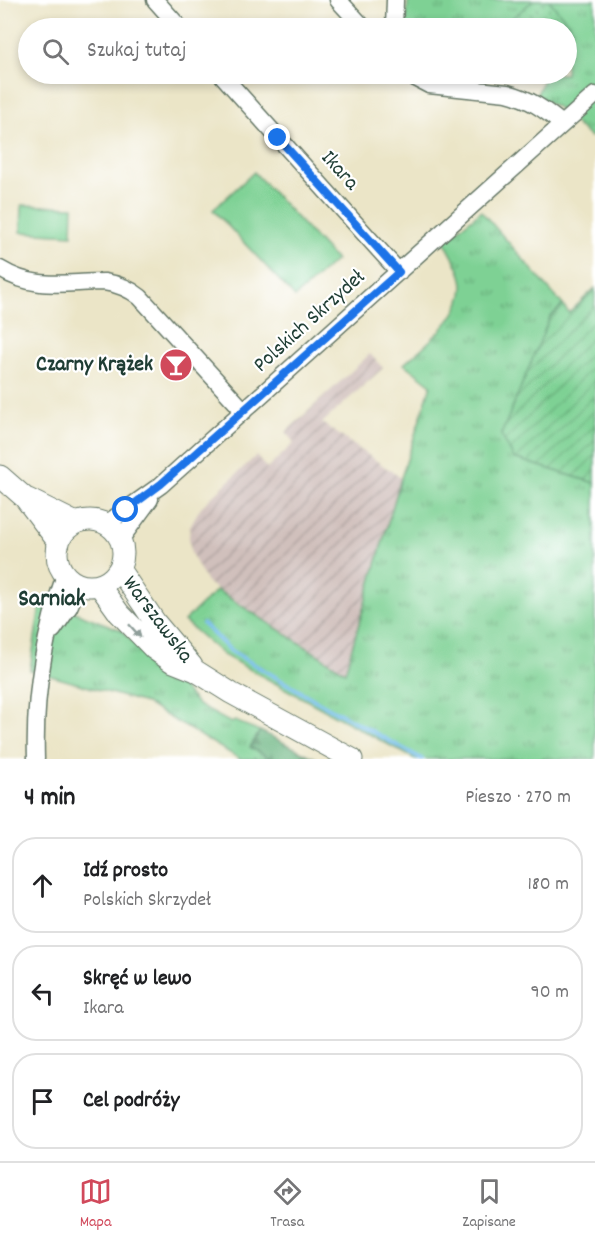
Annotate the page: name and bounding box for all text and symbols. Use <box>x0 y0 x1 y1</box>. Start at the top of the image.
search box <box>18 18 577 84</box>
icon: search <box>39 35 72 68</box>
text: Szukaj tutaj <box>87 36 186 67</box>
route end <box>264 124 290 150</box>
street label: Ikara <box>313 144 366 198</box>
street label: Polskich Skrzydeł <box>247 263 373 381</box>
bar icon: Czarny Krążek <box>158 347 194 383</box>
place label: Czarny Krążek <box>36 350 153 381</box>
route start <box>112 496 138 522</box>
street label: Warszawska <box>114 570 200 671</box>
district label: Sarniak <box>18 583 86 617</box>
one-way arrow <box>128 623 141 638</box>
text: 4 min <box>24 780 75 817</box>
text: Pieszo · 270 m <box>465 784 571 812</box>
text: Idź prosto <box>83 856 168 887</box>
icon: ahead <box>26 869 59 902</box>
text: 180 m <box>527 871 569 899</box>
text: Polskich Skrzydeł <box>83 887 211 915</box>
text: Skręć w lewo <box>83 964 192 995</box>
icon: left <box>26 977 59 1010</box>
text: 90 m <box>531 979 569 1007</box>
text: Ikara <box>83 995 124 1023</box>
icon: arrive <box>26 1085 59 1118</box>
text: Cel podróży <box>83 1086 179 1117</box>
tab: Mapa <box>79 1175 112 1234</box>
tab: Trasa <box>270 1175 304 1234</box>
tab: Zapisane <box>462 1175 516 1234</box>

